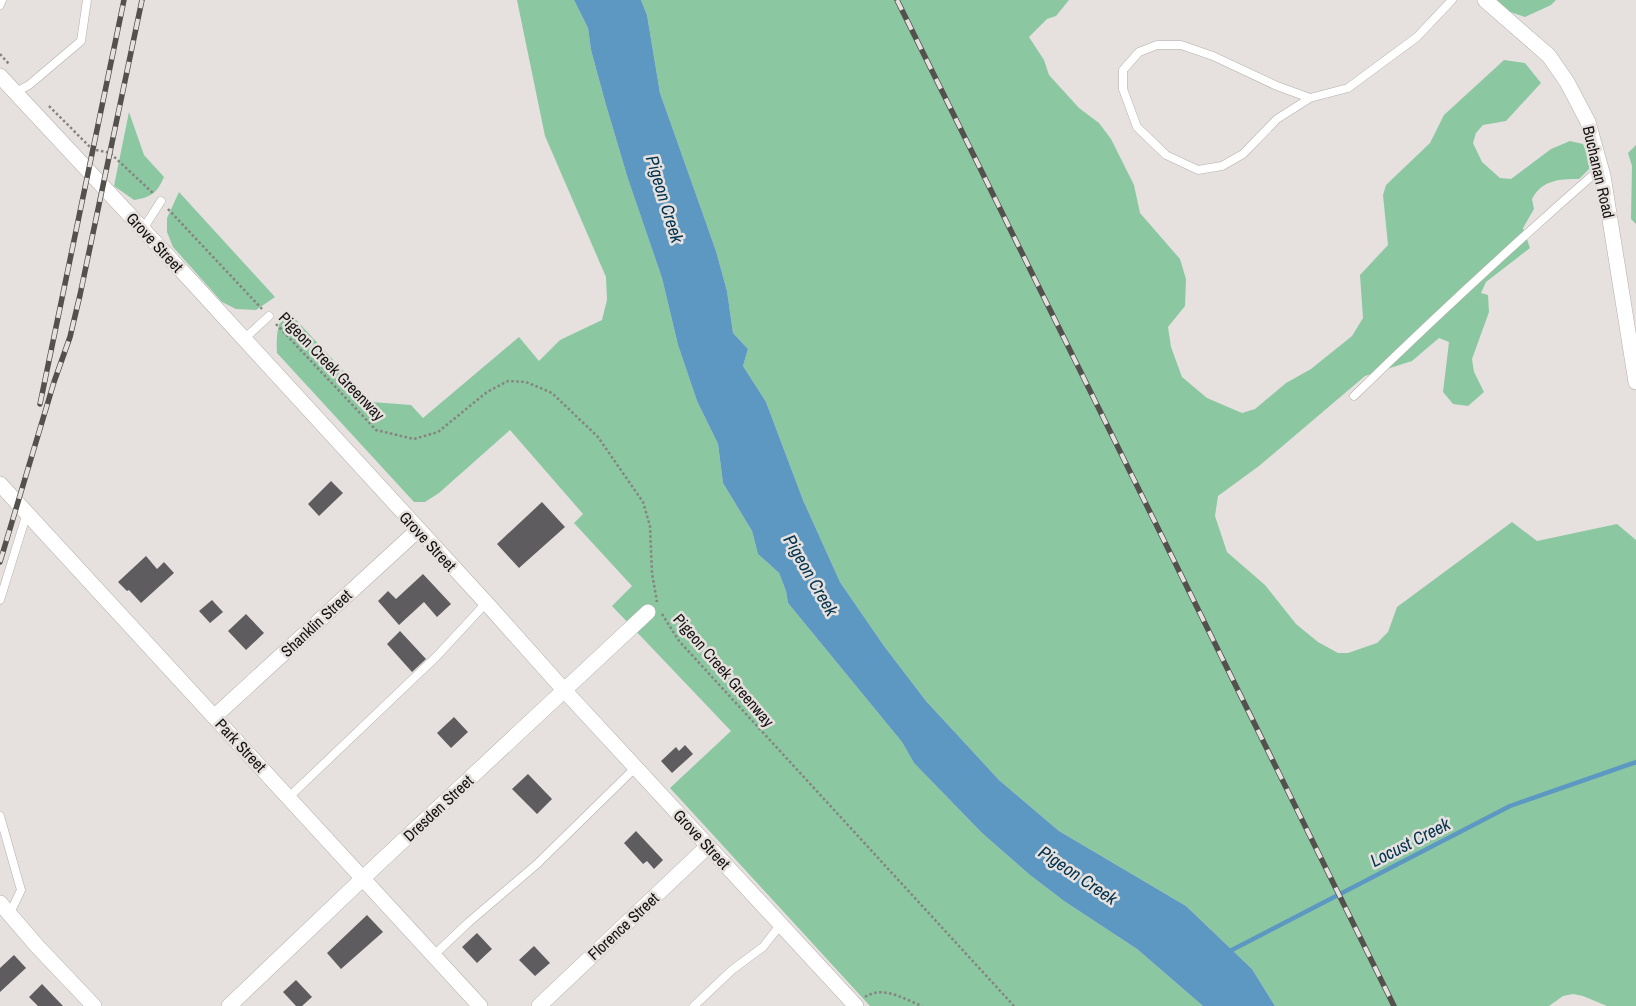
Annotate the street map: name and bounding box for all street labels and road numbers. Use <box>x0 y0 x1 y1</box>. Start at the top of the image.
street label: Buchanan Road <box>1578 124 1620 220</box>
street label: Grove Street <box>122 207 189 277</box>
street label: Pigeon Creek Greenway <box>274 307 390 426</box>
street label: Grove Street <box>395 506 462 576</box>
street label: Shanklin Street <box>276 584 357 662</box>
street label: Pigeon Creek Greenway <box>669 609 780 732</box>
street label: Park Street <box>211 713 272 777</box>
street label: Dresden Street <box>398 770 478 846</box>
street label: Grove Street <box>669 804 736 874</box>
street label: Florence Street <box>583 887 664 965</box>

